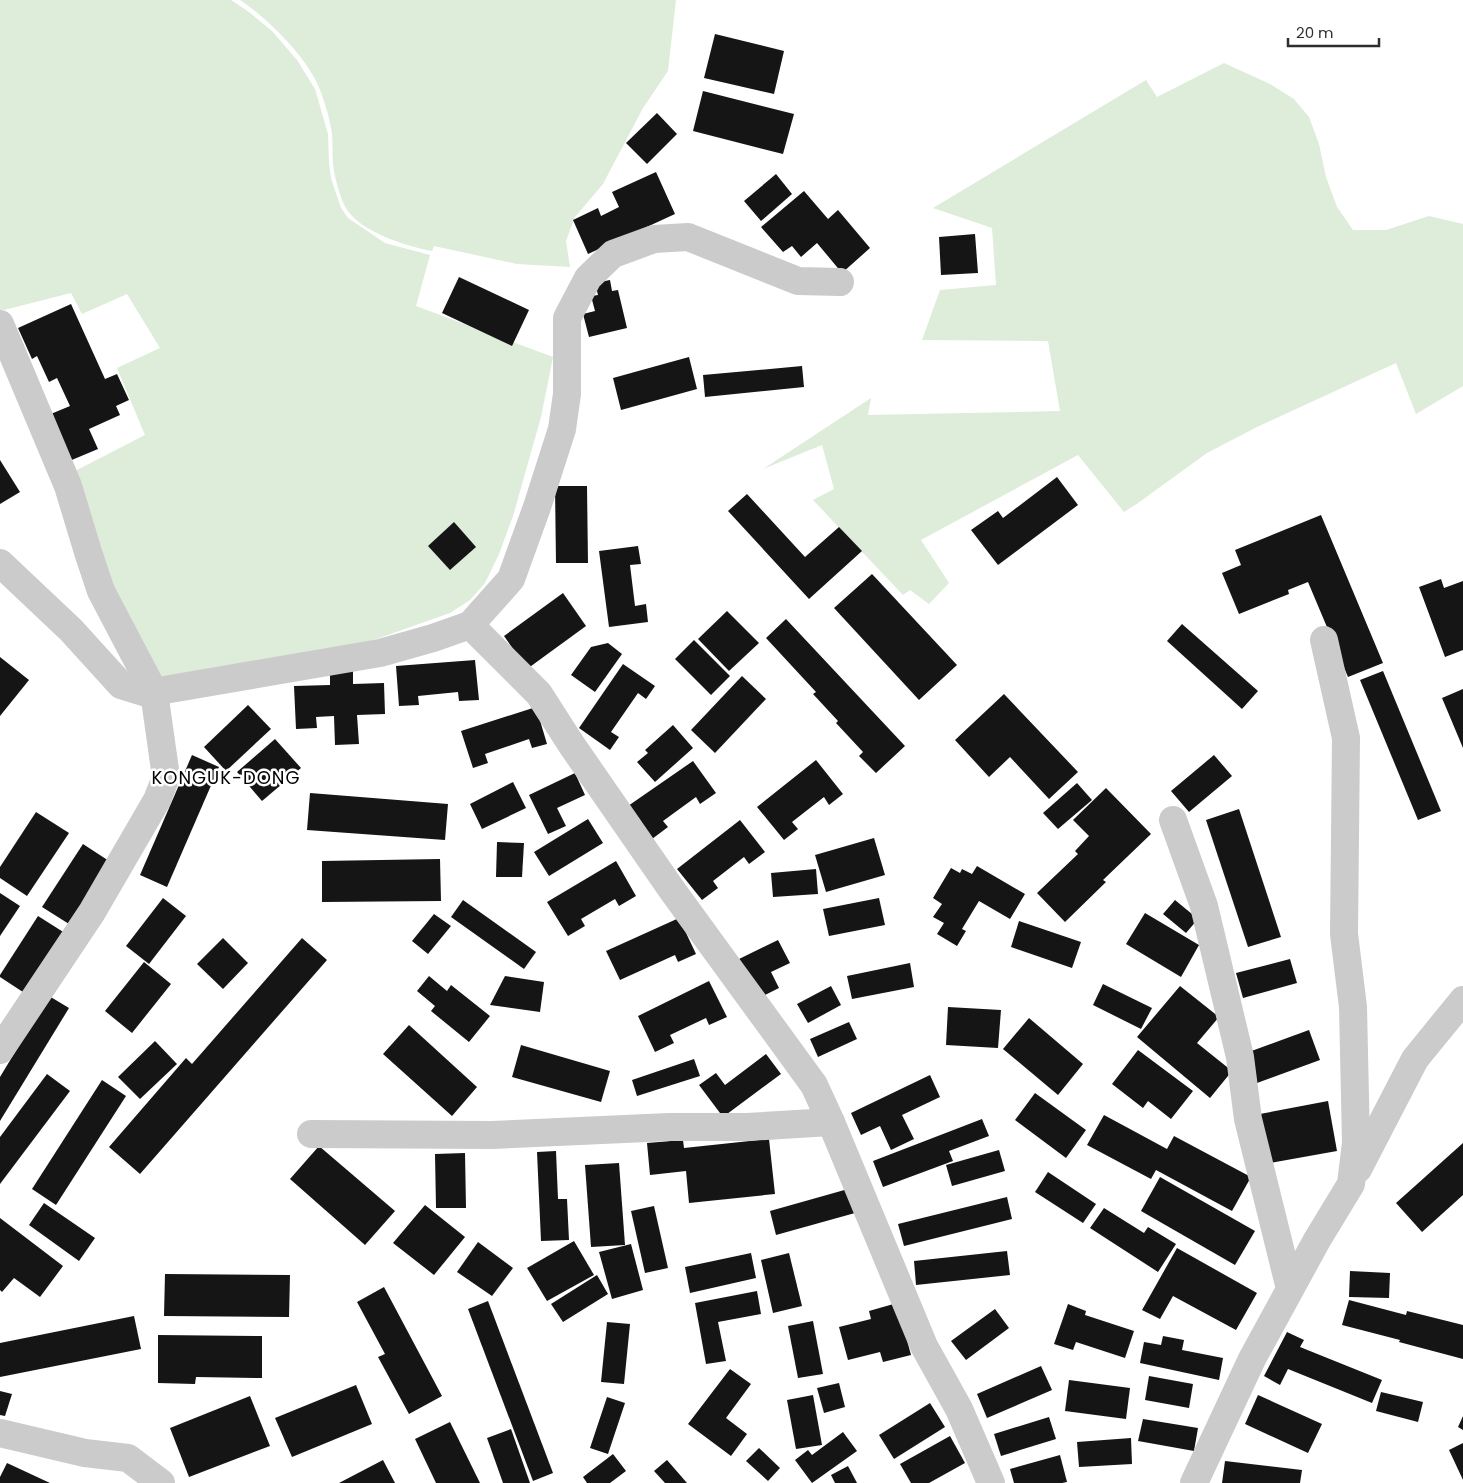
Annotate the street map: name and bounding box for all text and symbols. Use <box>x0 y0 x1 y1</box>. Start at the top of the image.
scale bar <box>1288 15 1379 47</box>
text: 20 m <box>1296 22 1334 43</box>
district label: KONGUK-DONG <box>152 765 300 790</box>

